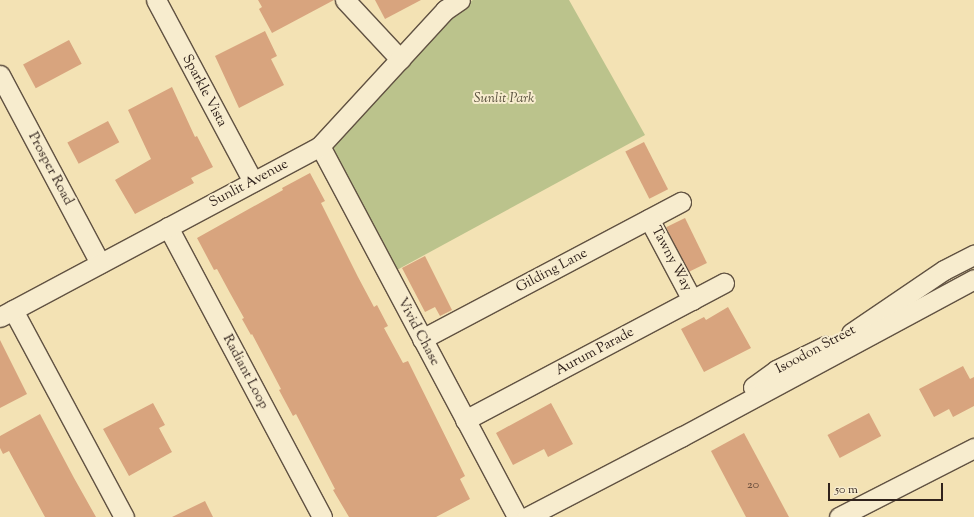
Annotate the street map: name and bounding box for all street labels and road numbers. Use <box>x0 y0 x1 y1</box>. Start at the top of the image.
street label: Sparkle Vista <box>178 52 230 130</box>
street label: Prosper Road <box>24 130 76 208</box>
street label: Sunlit Avenue <box>207 156 291 212</box>
street label: Tawny Way <box>647 224 695 294</box>
street label: Gilding Lane <box>513 245 591 297</box>
street label: Vivid Chase <box>393 295 443 369</box>
street label: Isoodon Street <box>773 322 859 378</box>
street label: Aurum Parade <box>553 324 637 380</box>
street label: Radiant Loop <box>218 332 272 412</box>

